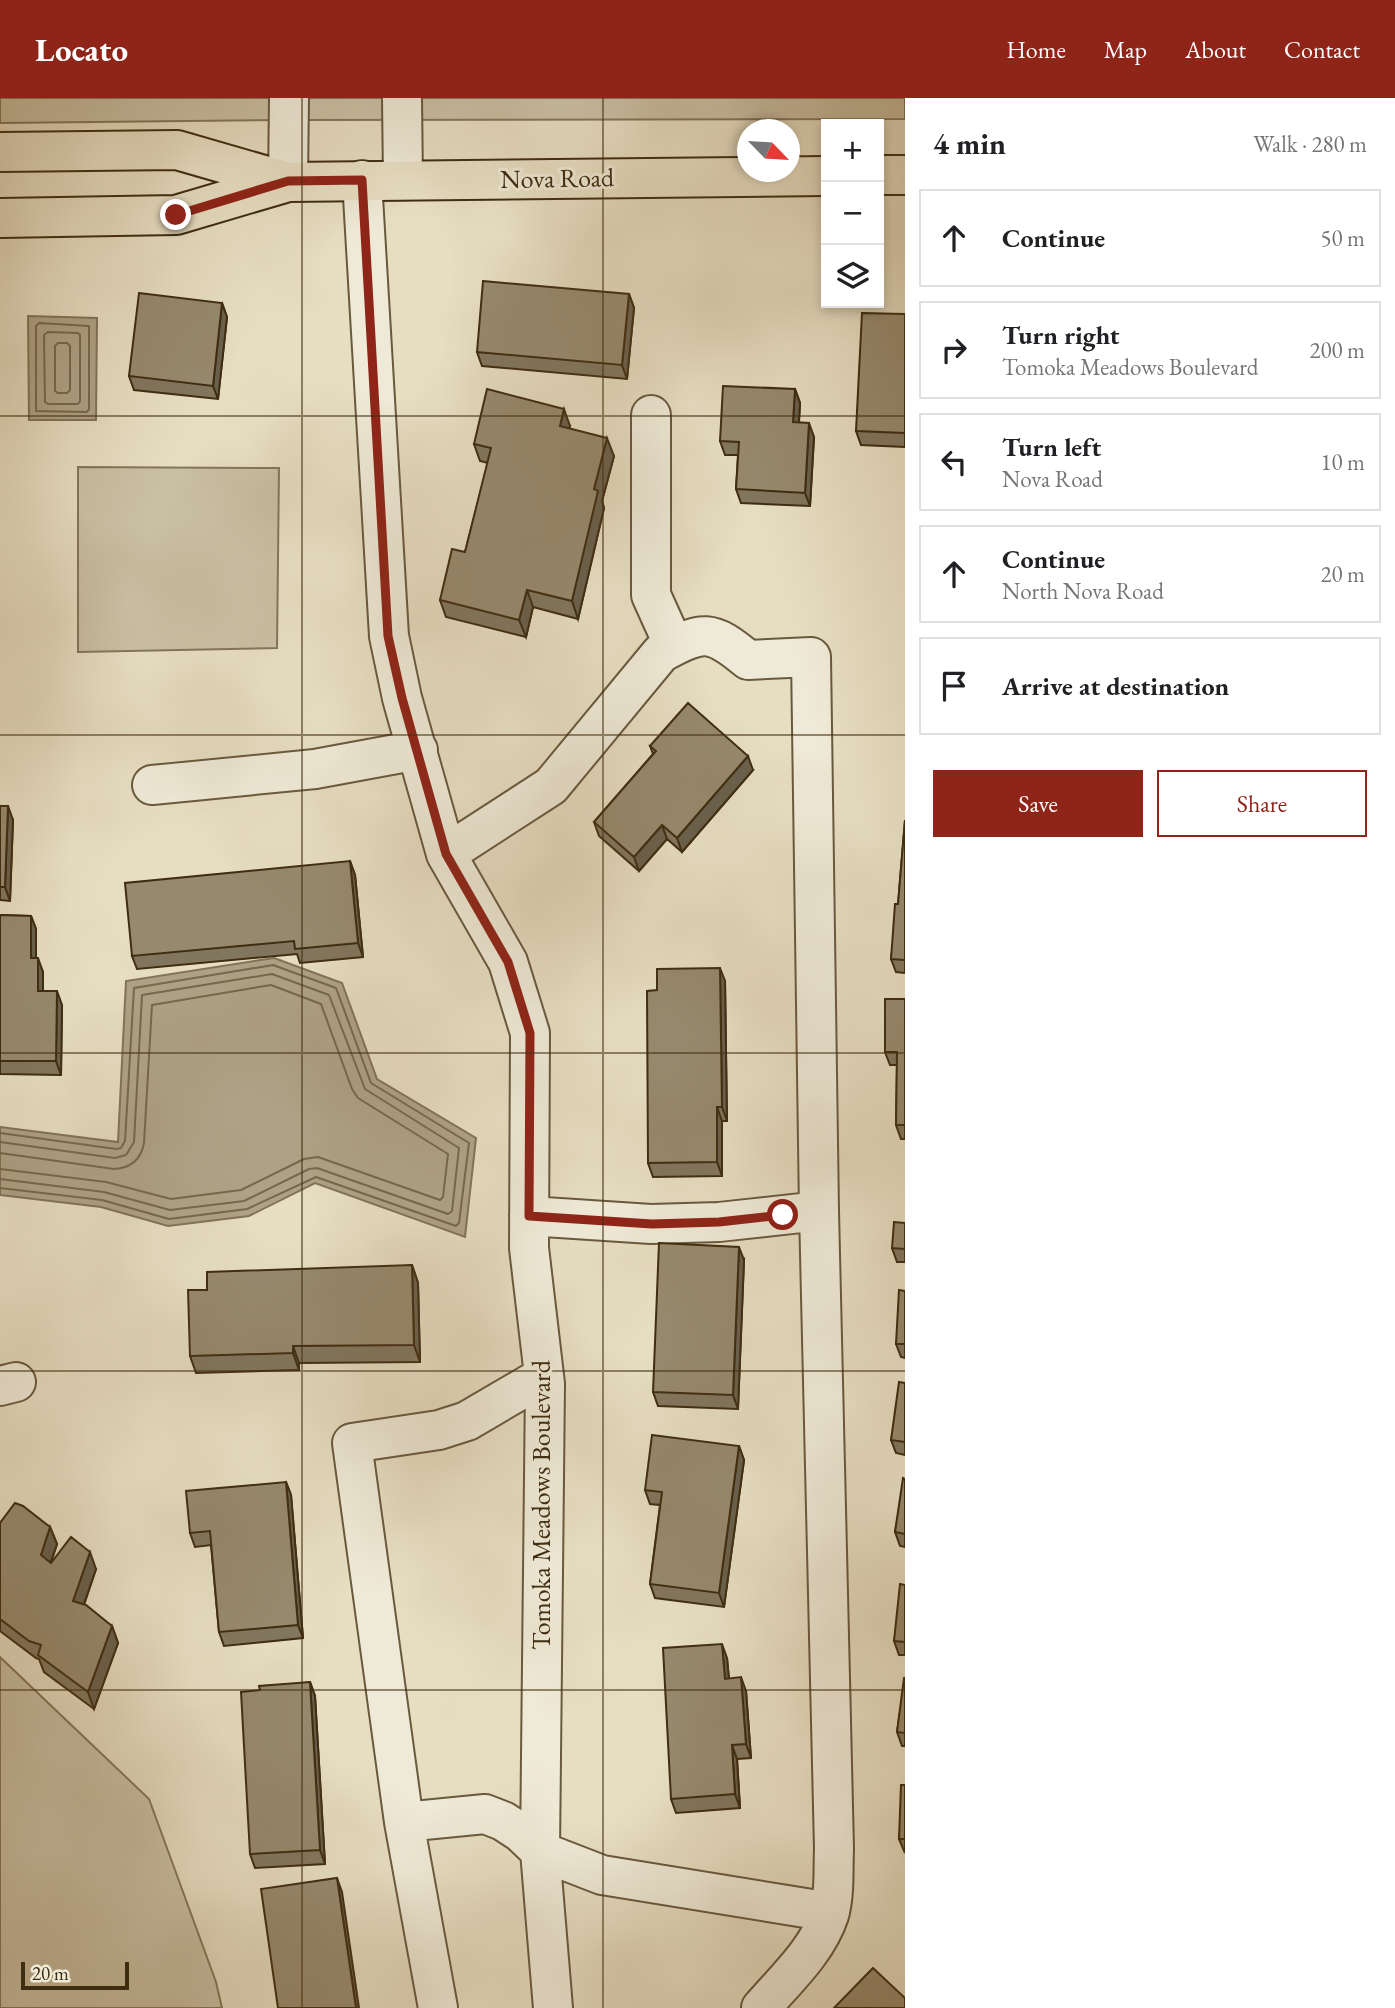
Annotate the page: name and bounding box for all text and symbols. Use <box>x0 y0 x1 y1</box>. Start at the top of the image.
text: Locato <box>35 28 128 71</box>
text: Home <box>1006 34 1066 65</box>
text: Map <box>1104 34 1147 65</box>
text: About <box>1185 34 1246 65</box>
text: Contact <box>1284 34 1360 65</box>
north arrow <box>737 119 800 182</box>
map controls <box>821 119 884 308</box>
button: + <box>821 119 884 182</box>
text: 4 min <box>933 124 1006 163</box>
text: Walk · 280 m <box>1253 129 1367 159</box>
street label: Nova Road <box>500 160 615 196</box>
button: − <box>821 182 884 245</box>
route end <box>160 199 191 230</box>
icon: ahead <box>935 219 973 257</box>
text: Continue <box>1002 221 1105 255</box>
text: 50 m <box>1320 223 1365 253</box>
button: layers <box>821 245 884 308</box>
text: Turn right <box>1002 318 1120 352</box>
icon: right <box>935 331 973 369</box>
text: 200 m <box>1309 335 1365 365</box>
text: Tomoka Meadows Boulevard <box>1002 352 1258 382</box>
text: Turn left <box>1002 430 1101 464</box>
icon: left <box>935 443 973 481</box>
text: 10 m <box>1320 447 1365 477</box>
text: Nova Road <box>1002 464 1103 494</box>
text: Continue <box>1002 542 1105 576</box>
icon: ahead <box>935 555 973 593</box>
text: 20 m <box>1320 559 1365 589</box>
text: North Nova Road <box>1002 576 1164 606</box>
icon: arrive <box>935 667 973 705</box>
text: Arrive at destination <box>1002 669 1229 703</box>
button: Save <box>933 770 1143 837</box>
button: Share <box>1157 770 1367 837</box>
route start <box>767 1199 798 1230</box>
street label: Tomoka Meadows Boulevard <box>524 1359 558 1650</box>
scale bar <box>21 1959 130 1991</box>
text: 20 m <box>32 1961 69 1986</box>

